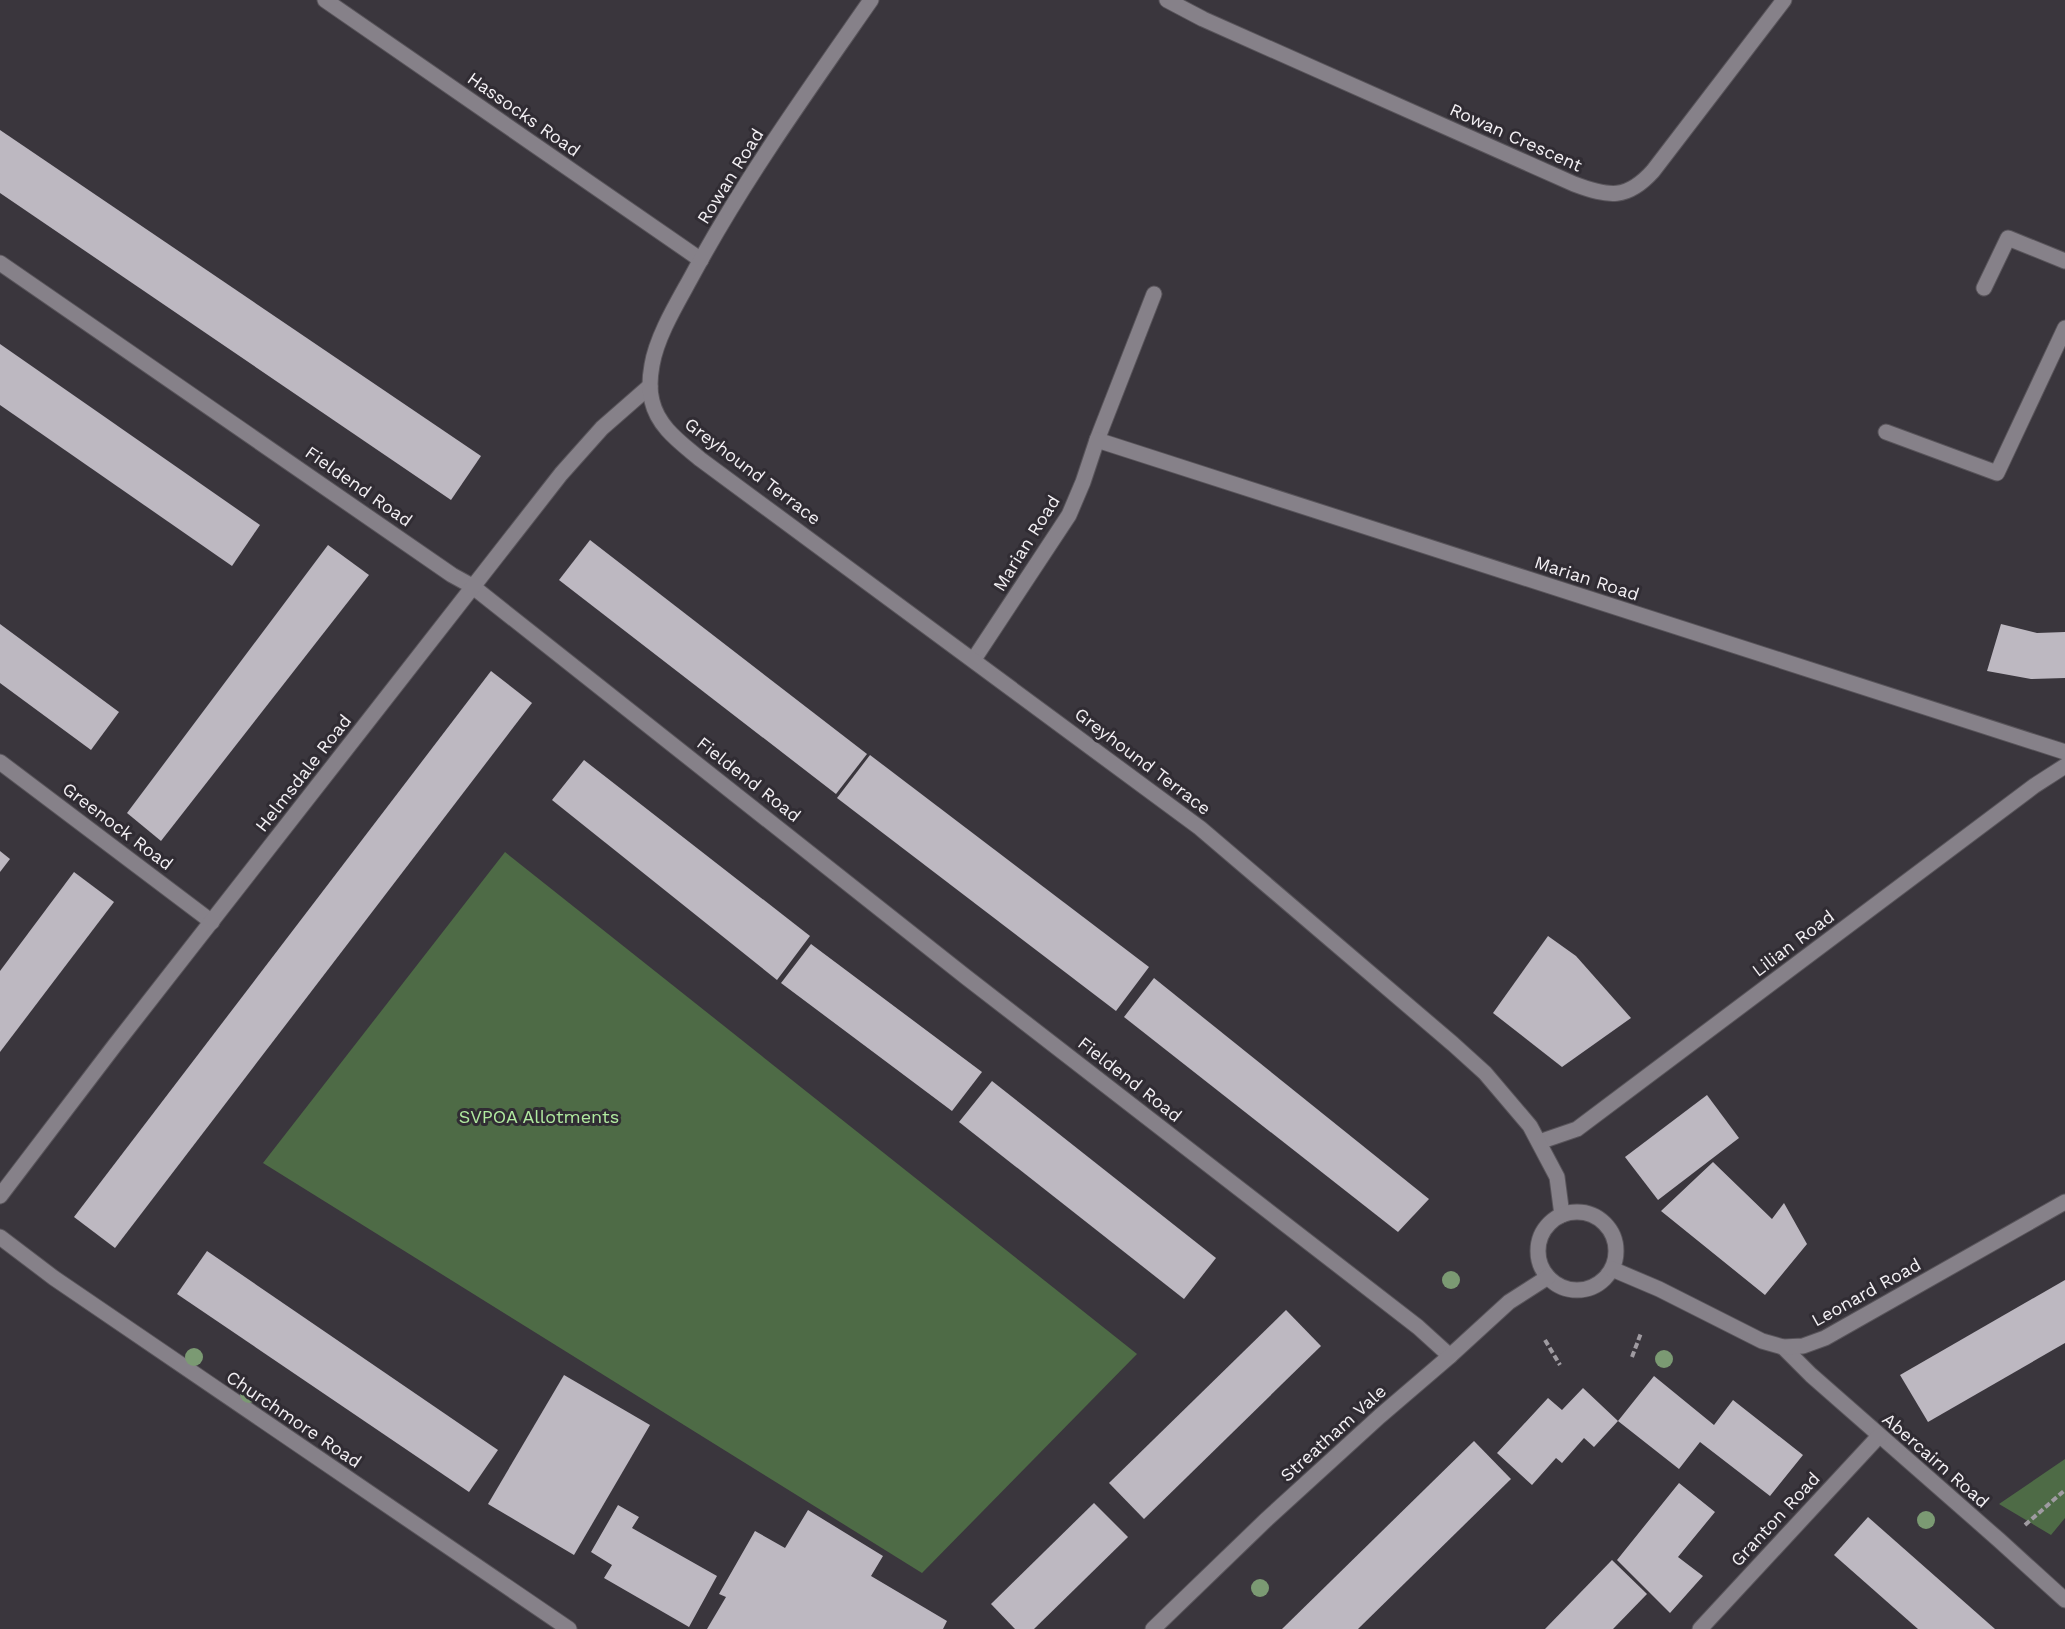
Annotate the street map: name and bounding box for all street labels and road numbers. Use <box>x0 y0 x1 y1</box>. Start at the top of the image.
street label: Hassocks Road <box>464 67 584 161</box>
street label: Rowan Crescent <box>1447 98 1586 176</box>
street label: Rowan Road <box>692 124 768 228</box>
street label: Greyhound Terrace <box>681 413 825 529</box>
street label: Fieldend Road <box>301 441 417 531</box>
street label: Marian Road <box>988 491 1064 595</box>
street label: Marian Road <box>1532 551 1642 605</box>
street label: Greyhound Terrace <box>1071 703 1215 819</box>
street label: Helmsdale Road <box>251 710 355 836</box>
street label: Fieldend Road <box>693 732 805 826</box>
street label: Greenock Road <box>59 778 177 874</box>
street label: Lilian Road <box>1748 905 1838 981</box>
street label: Fieldend Road <box>1074 1032 1186 1126</box>
street label: Leonard Road <box>1808 1253 1924 1331</box>
street label: Churchmore Road <box>222 1366 366 1472</box>
street label: Streatham Vale <box>1276 1380 1390 1486</box>
street label: Abercairn Road <box>1878 1408 1994 1512</box>
street label: Granton Road <box>1726 1468 1824 1570</box>

